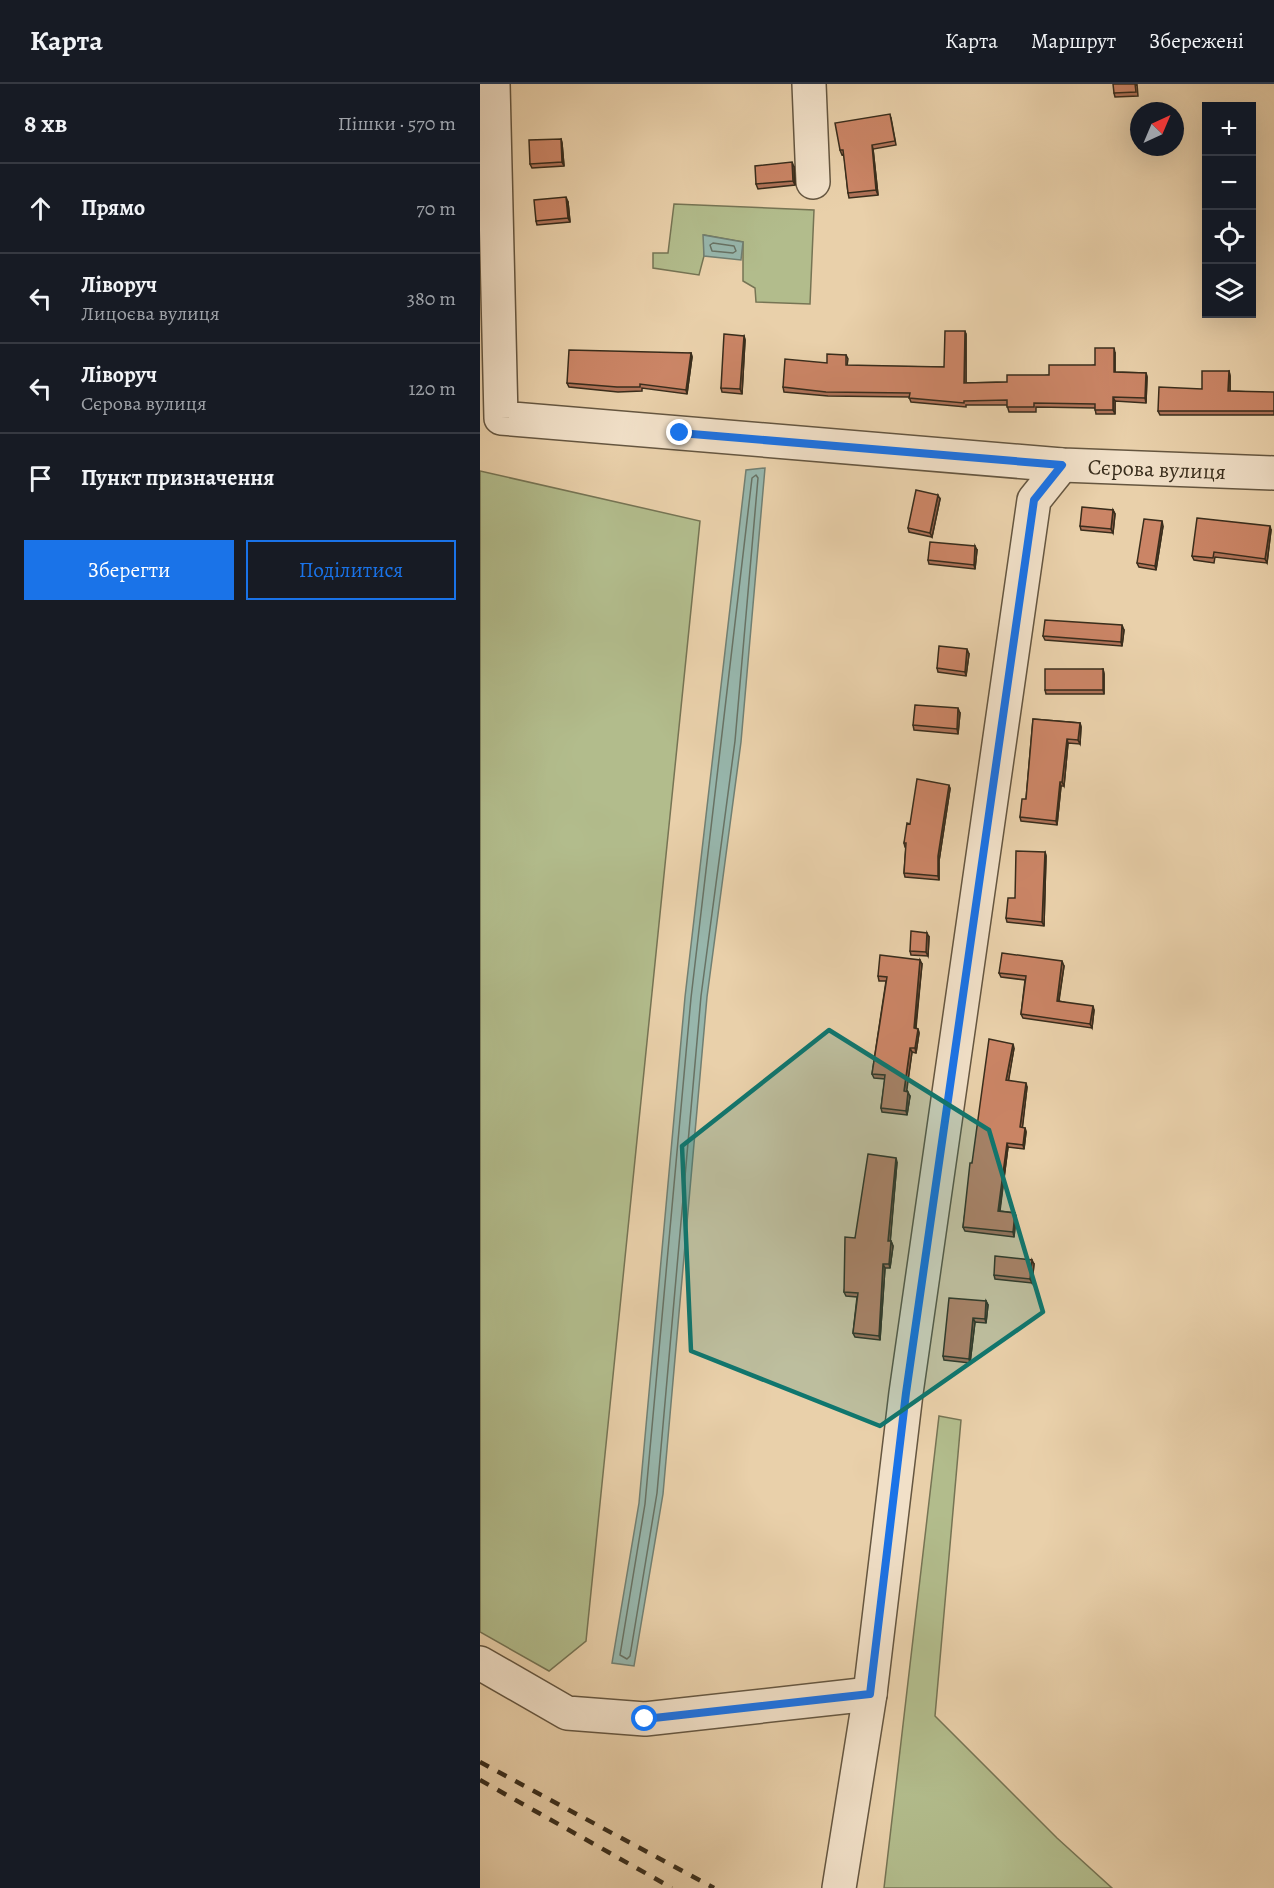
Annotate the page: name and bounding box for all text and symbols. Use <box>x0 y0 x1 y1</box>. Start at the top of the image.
text: Карта <box>30 22 103 60</box>
text: Карта <box>945 27 998 55</box>
text: Маршрут <box>1031 27 1116 55</box>
text: Збережені <box>1149 27 1244 55</box>
north arrow <box>1130 102 1184 156</box>
map controls <box>1202 102 1256 318</box>
button: + <box>1202 102 1256 156</box>
text: 8 хв <box>24 106 67 141</box>
text: Пішки · 570 m <box>338 110 456 137</box>
button: − <box>1202 156 1256 210</box>
icon: ahead <box>24 192 57 225</box>
text: Прямо <box>81 193 145 223</box>
text: 70 m <box>416 195 456 222</box>
button: locate <box>1202 210 1256 264</box>
button: layers <box>1202 264 1256 318</box>
text: Ліворуч <box>81 270 157 300</box>
icon: left <box>24 282 57 315</box>
text: 380 m <box>407 285 456 312</box>
text: Лицоєва вулиця <box>81 300 220 327</box>
text: Ліворуч <box>81 360 157 390</box>
icon: left <box>24 372 57 405</box>
text: 120 m <box>408 375 456 402</box>
text: Сєрова вулиця <box>81 390 207 417</box>
route end <box>666 419 692 445</box>
street label: Сєрова вулиця <box>1087 452 1226 487</box>
icon: arrive <box>24 462 57 495</box>
text: Пункт призначення <box>81 463 274 493</box>
button: Зберегти <box>24 540 234 600</box>
button: Поділитися <box>246 540 456 600</box>
route start <box>631 1705 657 1731</box>

